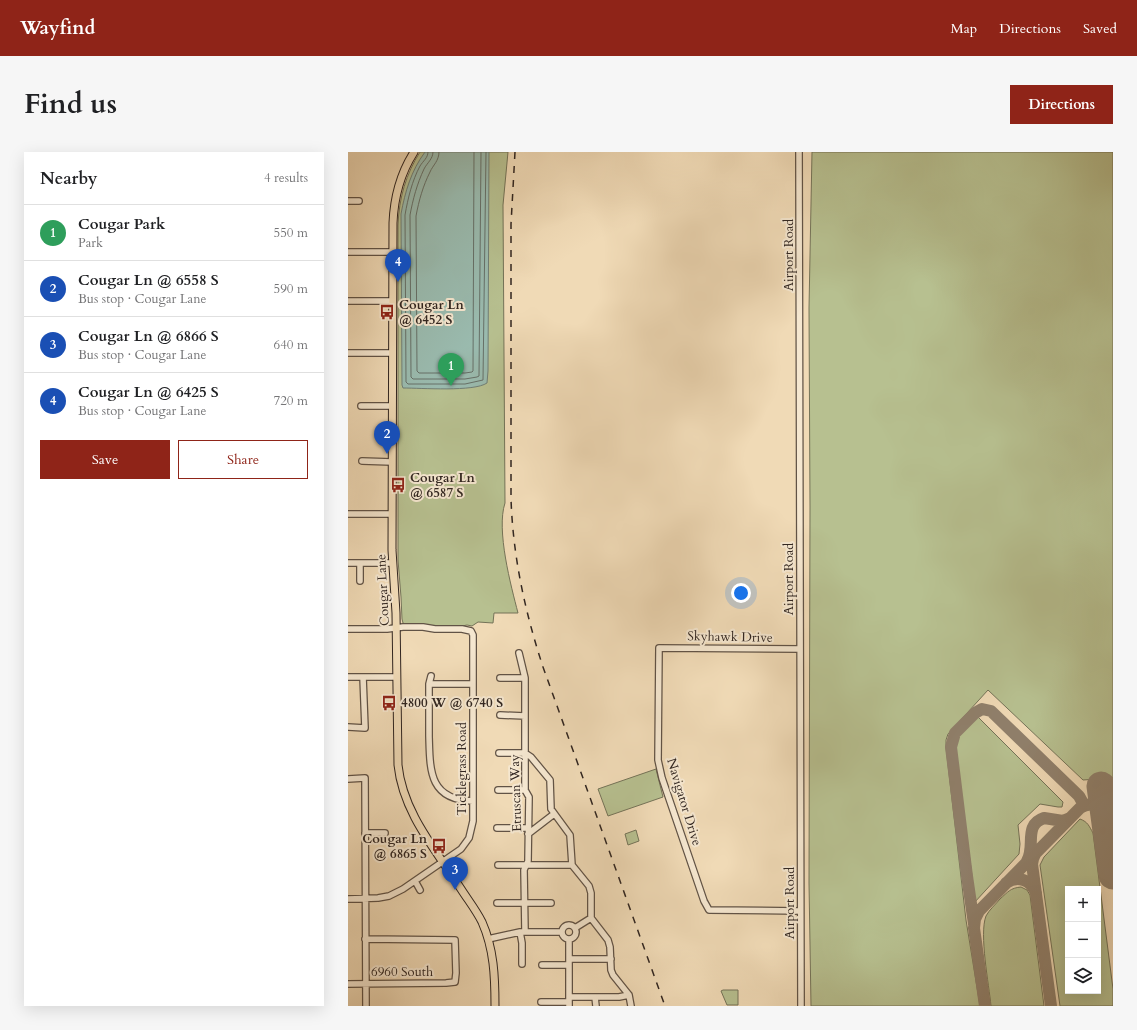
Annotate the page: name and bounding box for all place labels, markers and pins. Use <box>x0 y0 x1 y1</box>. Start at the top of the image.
pin: 4 <box>385 249 411 282</box>
place label: Cougar Ln @ 6452 S <box>399 296 464 329</box>
bus stop icon: Cougar Ln @ 6452 S <box>378 303 396 321</box>
pin: 1 <box>438 353 464 386</box>
pin: 2 <box>374 421 400 454</box>
place label: Cougar Ln @ 6587 S <box>410 469 475 502</box>
bus stop icon: Cougar Ln @ 6587 S <box>389 476 407 494</box>
bus stop icon: 4800 W @ 6740 S <box>380 694 398 712</box>
place label: 4800 W @ 6740 S <box>401 694 503 712</box>
place label: Cougar Ln @ 6865 S <box>362 830 428 863</box>
bus stop icon: Cougar Ln @ 6865 S <box>430 837 448 855</box>
pin: 3 <box>442 857 468 890</box>

